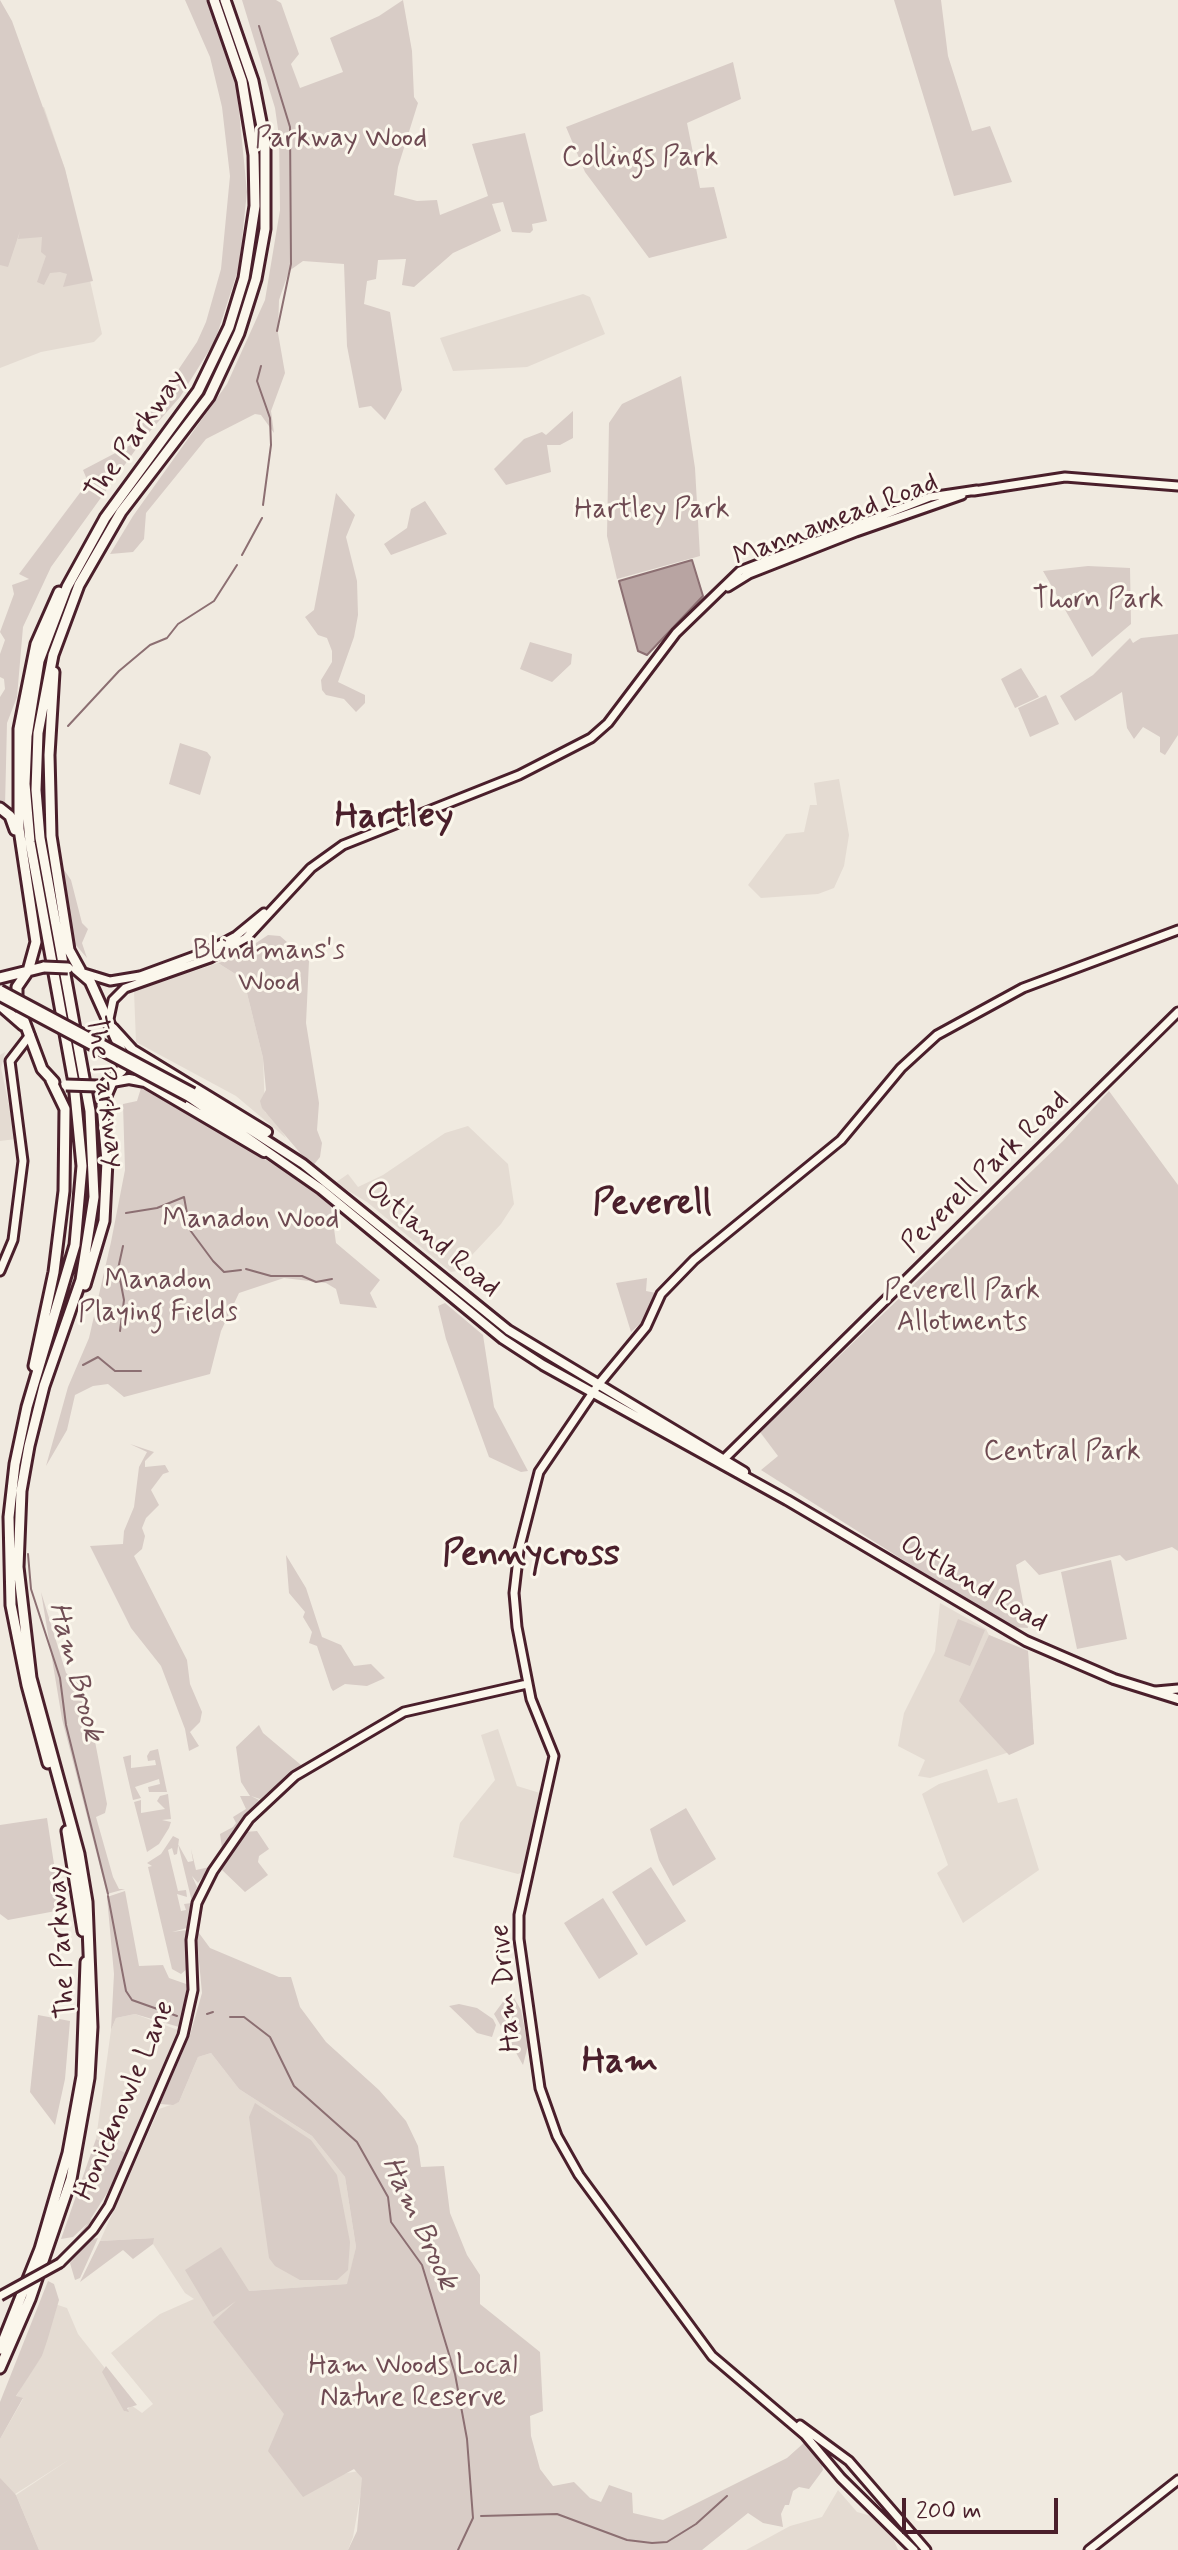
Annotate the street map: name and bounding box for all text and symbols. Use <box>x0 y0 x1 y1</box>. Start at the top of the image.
park label: Parkway Wood <box>255 123 427 157</box>
park label: Collings Park <box>562 142 718 176</box>
street label: The Parkway <box>79 364 195 508</box>
street label: Mannamead Road <box>729 467 943 575</box>
park label: Hartley Park <box>574 494 730 528</box>
park label: Thorn Park <box>1033 584 1163 618</box>
district label: Hartley <box>335 796 453 840</box>
park label: Blindmans's Wood <box>193 935 345 1001</box>
street label: The Parkway <box>77 1014 131 1170</box>
street label: Peverell Park Road <box>895 1085 1077 1261</box>
street label: Outland Road <box>358 1174 506 1306</box>
district label: Peverell <box>592 1183 712 1227</box>
park label: Manadon Wood <box>163 1204 339 1238</box>
park label: Manadon Playing Fields <box>78 1265 238 1331</box>
park label: Peverell Park Allotments <box>884 1275 1040 1341</box>
park label: Central Park <box>983 1436 1141 1470</box>
street label: Outland Road <box>893 1529 1053 1641</box>
district label: Pennycross <box>442 1534 620 1578</box>
water label: Ham Brook <box>38 1598 110 1746</box>
street label: The Parkway <box>41 1865 85 2019</box>
street label: Ham Drive <box>485 1923 529 2053</box>
street label: Honicknowle Lane <box>69 1996 183 2206</box>
district label: Ham <box>582 2041 658 2085</box>
water label: Ham Brook <box>372 2152 464 2296</box>
park label: Ham Woods Local Nature Reserve <box>308 2350 518 2416</box>
scale bar <box>906 2482 1062 2532</box>
text: 200 m <box>916 2496 982 2527</box>

